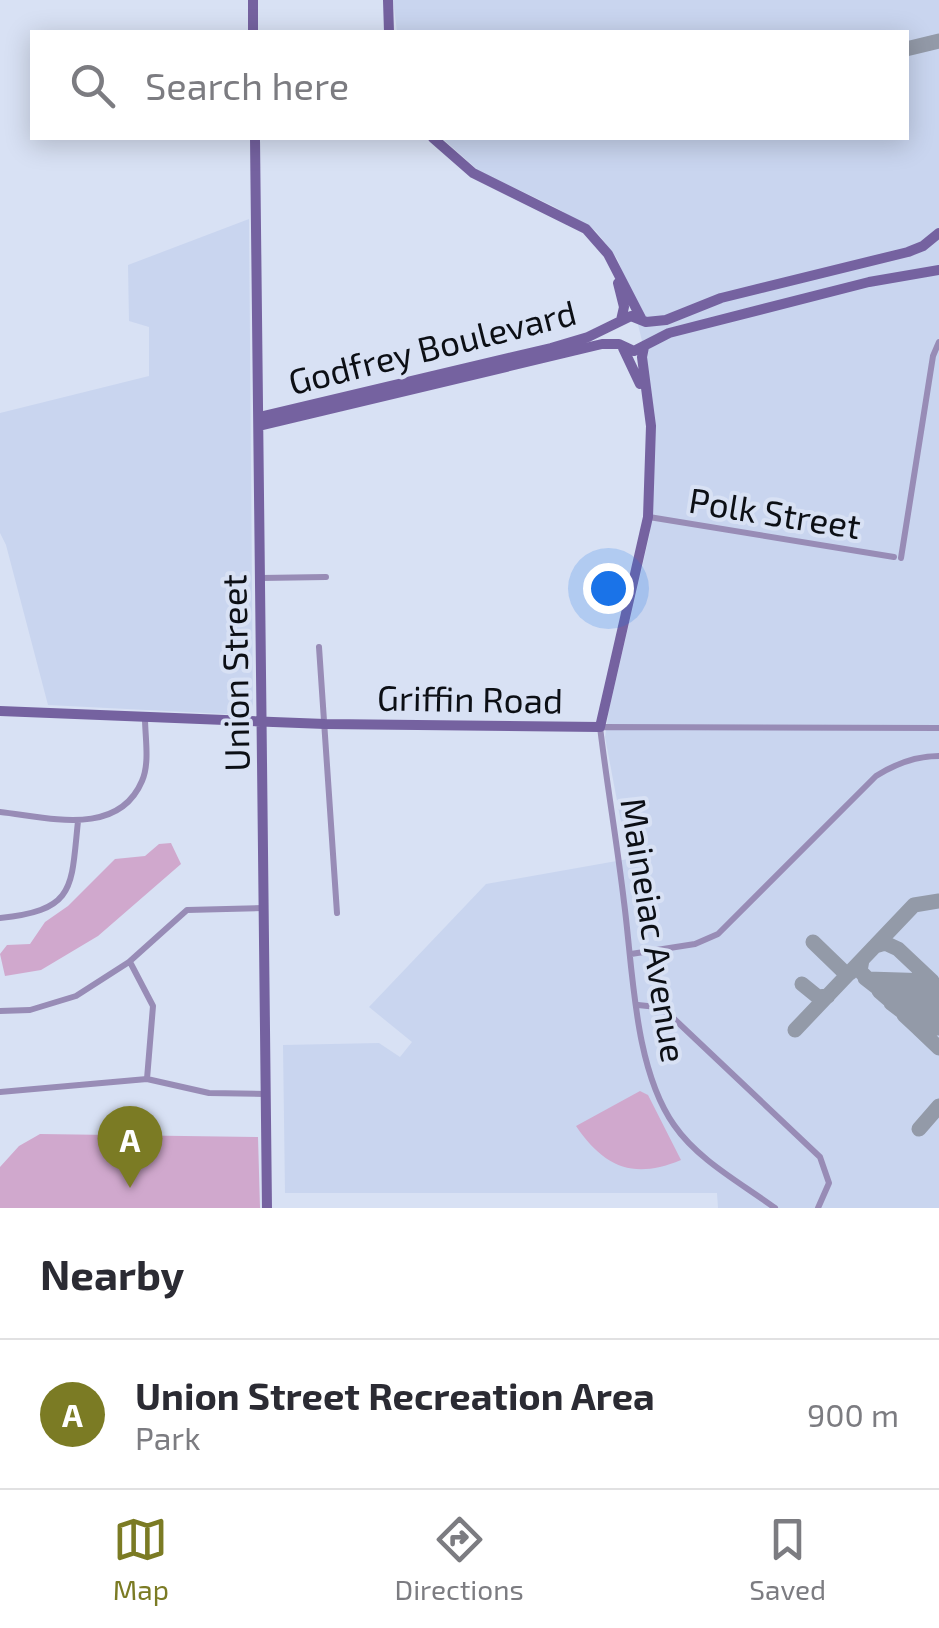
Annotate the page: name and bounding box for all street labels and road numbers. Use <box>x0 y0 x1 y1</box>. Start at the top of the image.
street label: Godfrey Boulevard <box>284 290 580 402</box>
street label: Polk Street <box>686 478 864 546</box>
street label: Union Street <box>211 574 257 772</box>
street label: Griffin Road <box>377 675 563 721</box>
street label: Maineiac Avenue <box>613 795 697 1065</box>

